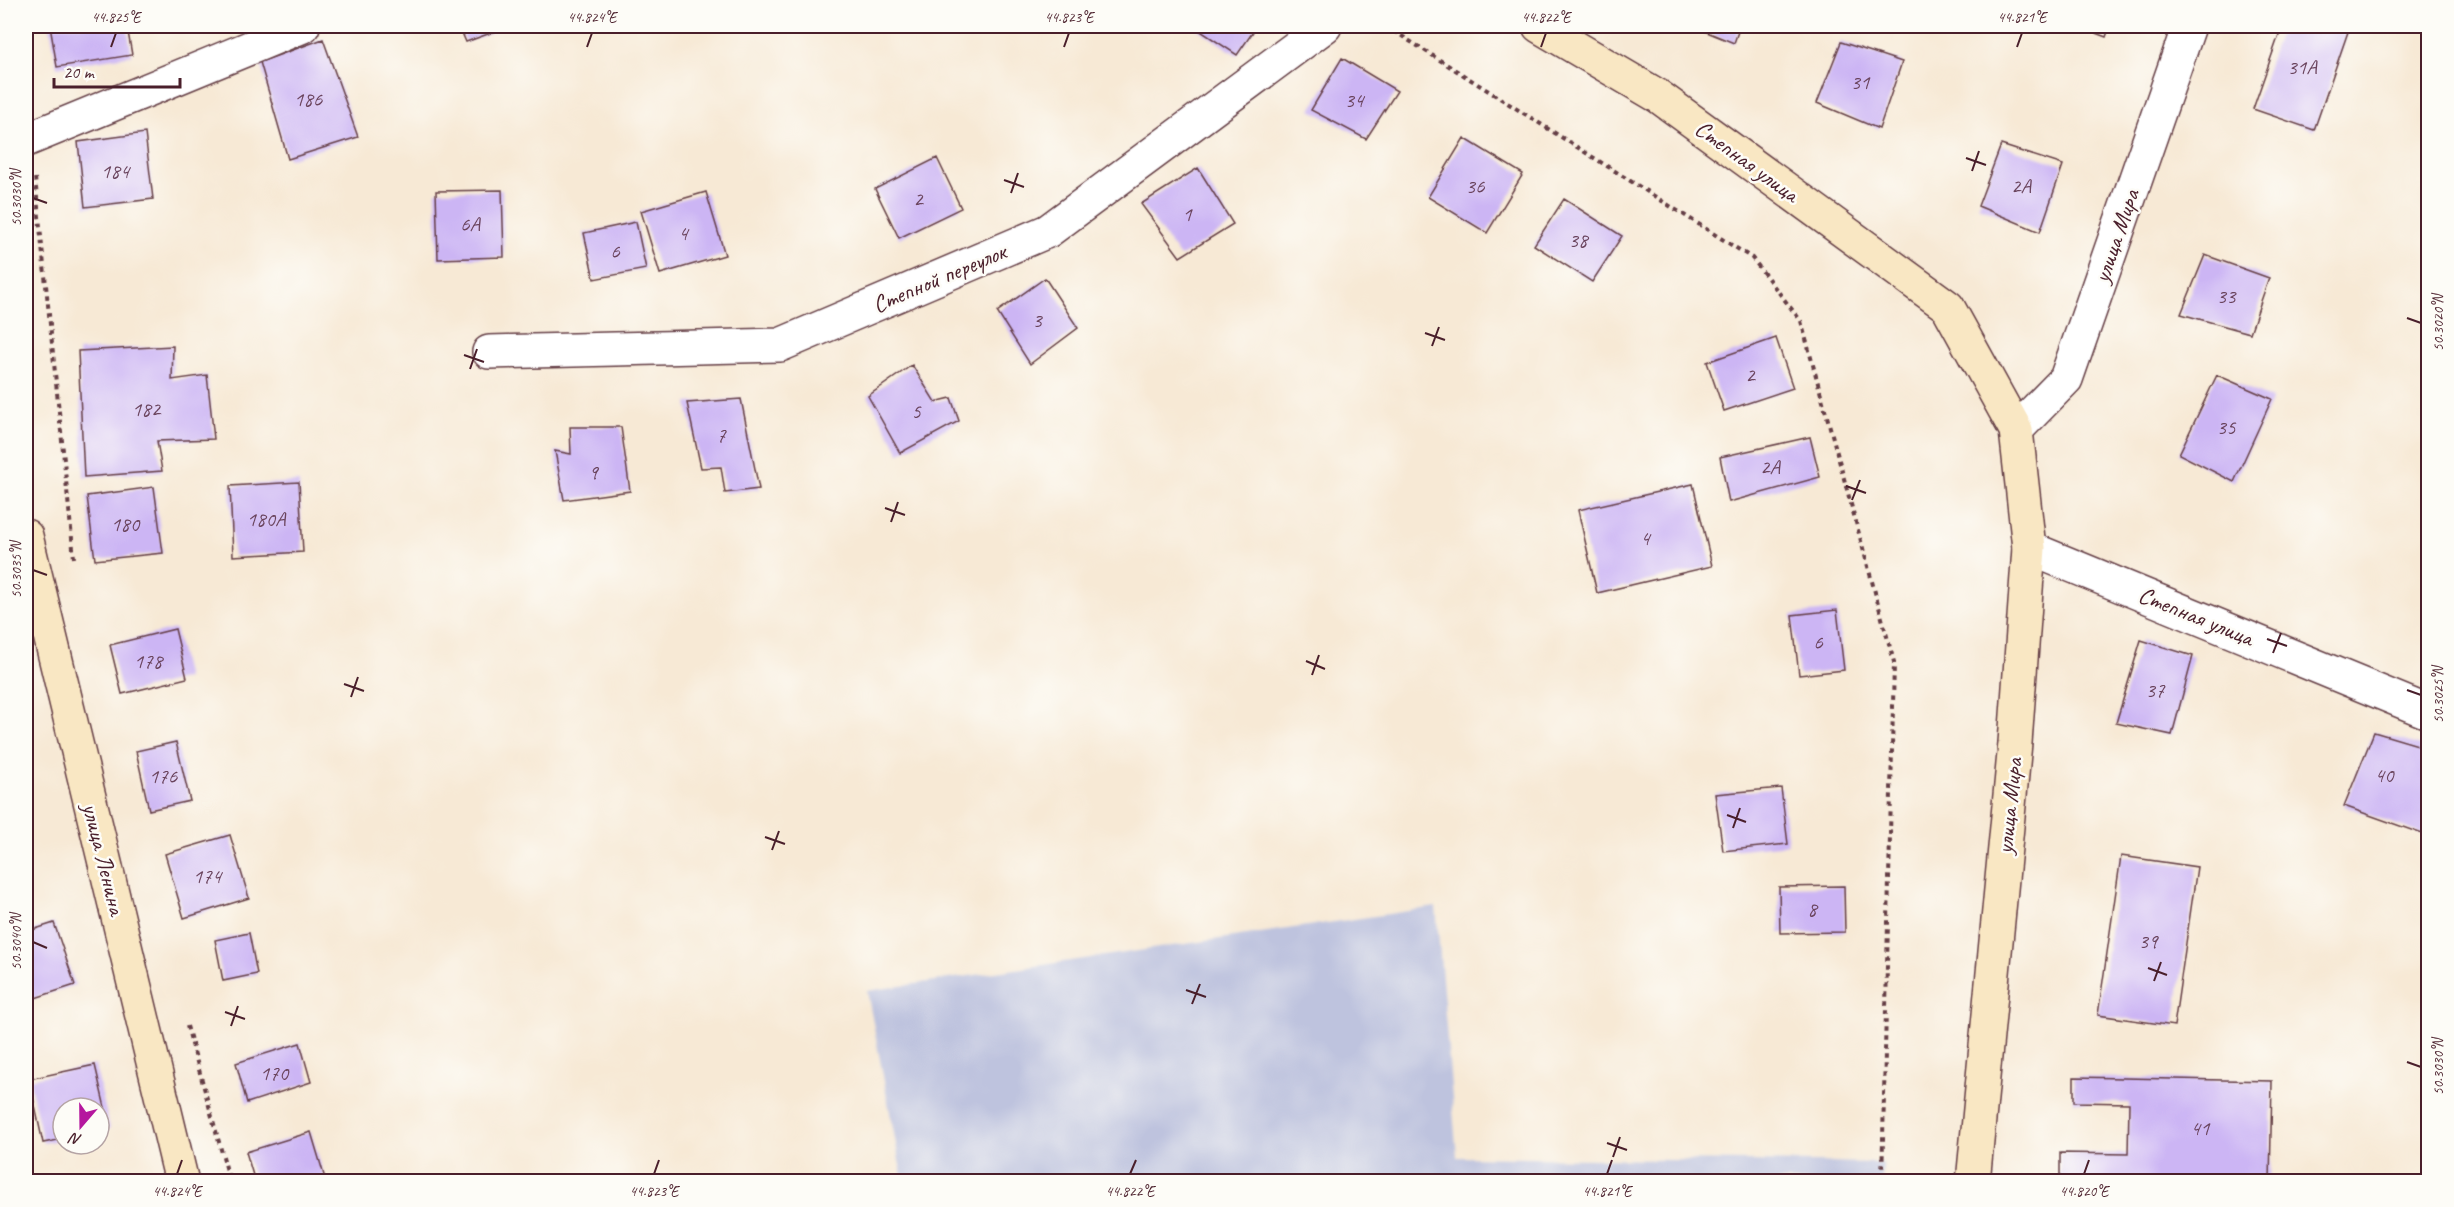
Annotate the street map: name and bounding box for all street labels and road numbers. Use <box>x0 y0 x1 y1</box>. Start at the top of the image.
street label: Степная улица <box>1689 113 1807 210</box>
street label: улица Мира <box>2085 184 2146 288</box>
street label: Степной переулок <box>868 236 1012 320</box>
street label: Степная улица <box>2134 579 2260 653</box>
street label: улица Мира <box>1989 755 2029 858</box>
street label: улица Ленина <box>75 798 133 920</box>

